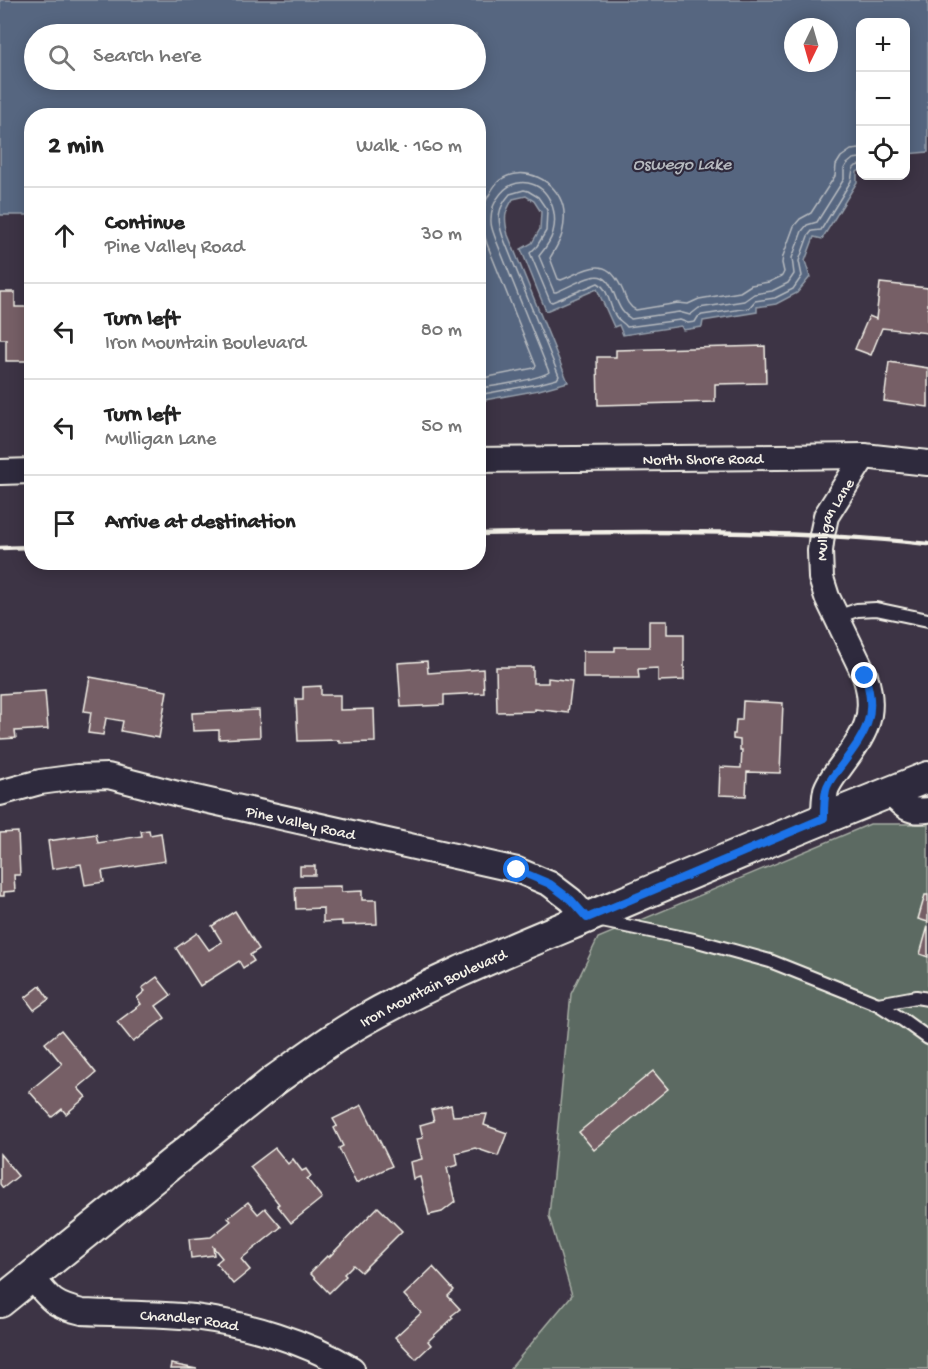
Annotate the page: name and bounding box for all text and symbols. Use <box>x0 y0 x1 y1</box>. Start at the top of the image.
north arrow <box>784 18 838 72</box>
map controls <box>856 18 910 180</box>
button: + <box>856 18 910 72</box>
search box <box>24 24 486 90</box>
icon: search <box>45 41 78 74</box>
text: Search here <box>93 44 201 70</box>
button: − <box>856 72 910 126</box>
button: locate <box>856 126 910 180</box>
text: 2 min <box>48 132 103 163</box>
text: Walk · 160 m <box>356 136 462 159</box>
water label: Oswego Lake <box>633 155 732 176</box>
text: Continue <box>105 211 185 237</box>
icon: ahead <box>48 219 81 252</box>
text: 30 m <box>421 224 462 247</box>
text: Pine Valley Road <box>105 237 245 260</box>
text: Turn left <box>105 307 179 333</box>
icon: left <box>48 315 81 348</box>
text: 80 m <box>421 320 462 343</box>
text: Iron Mountain Boulevard <box>105 333 306 356</box>
text: Turn left <box>105 403 179 429</box>
icon: left <box>48 411 81 444</box>
text: 50 m <box>421 416 462 439</box>
text: Mulligan Lane <box>105 429 216 452</box>
street label: North Shore Road <box>643 451 765 471</box>
street label: Mulligan Lane <box>814 475 861 561</box>
icon: arrive <box>48 507 81 540</box>
text: Arrive at destination <box>105 510 295 536</box>
route end <box>851 662 877 688</box>
street label: Pine Valley Road <box>243 803 358 847</box>
route start <box>503 856 529 882</box>
street label: Iron Mountain Boulevard <box>357 946 512 1033</box>
street label: Chandler Road <box>140 1308 242 1338</box>

